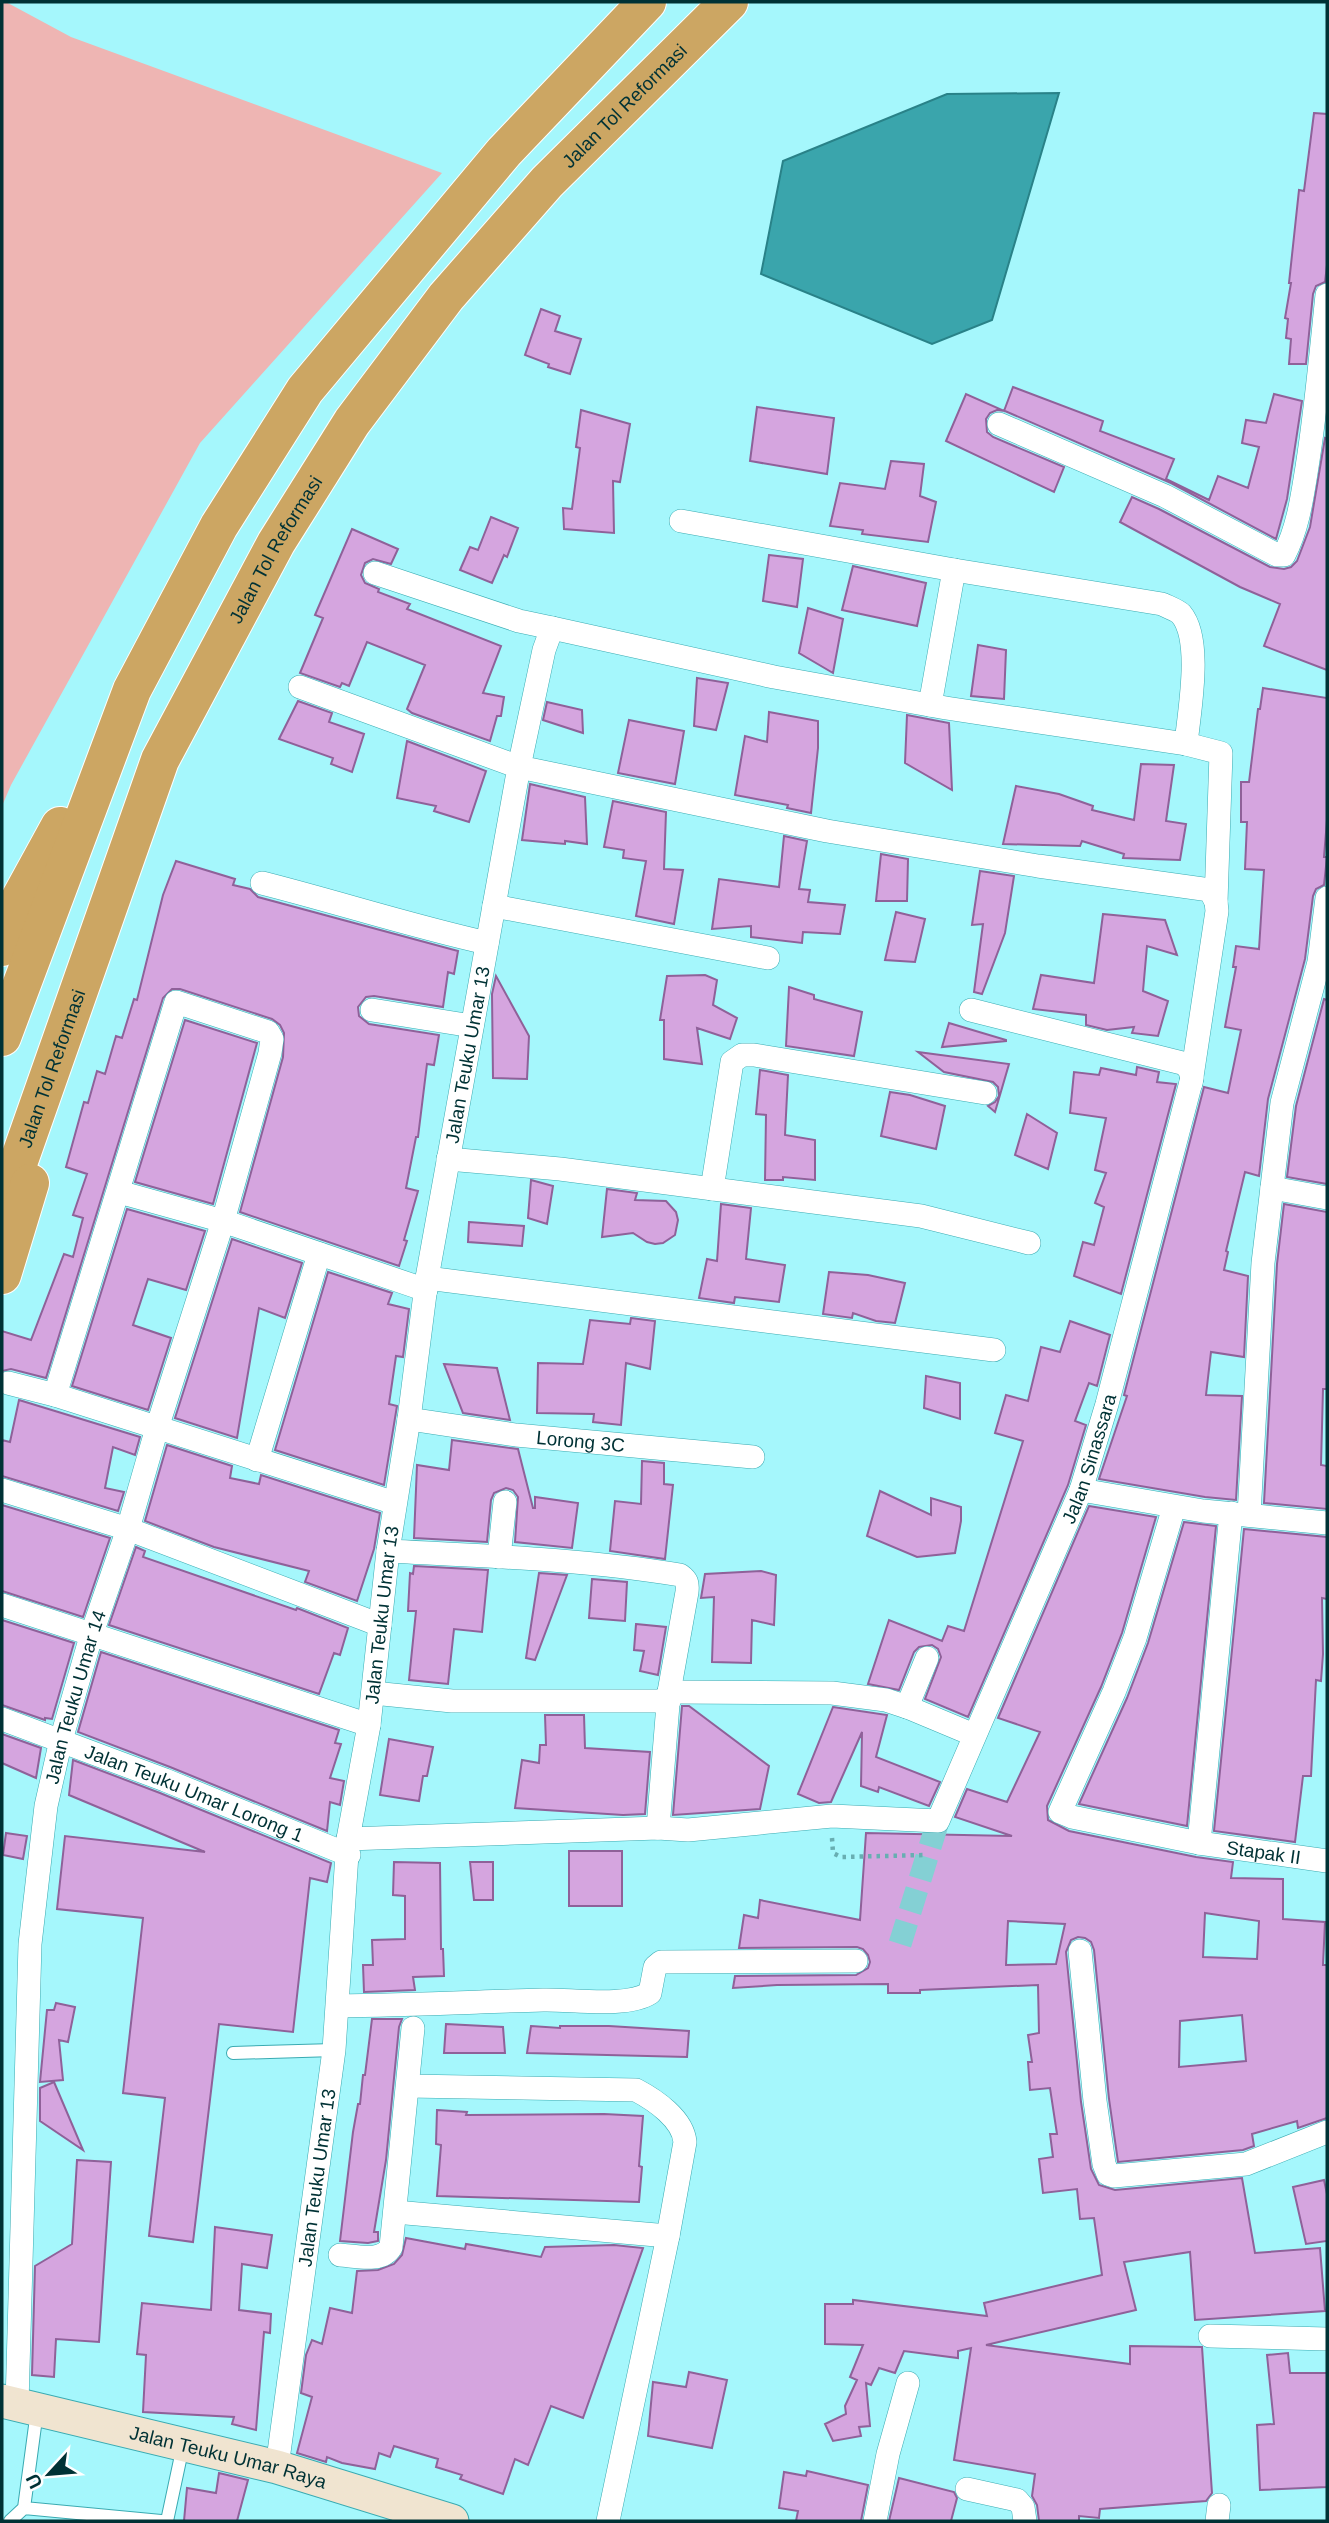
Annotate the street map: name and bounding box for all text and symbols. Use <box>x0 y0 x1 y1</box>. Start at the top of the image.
street label: Jalan Tol Reformasi <box>558 40 691 172</box>
street label: Jalan Tol Reformasi <box>225 472 326 627</box>
street label: Jalan Teuku Umar 13 <box>441 965 493 1145</box>
street label: Jalan Tol Reformasi <box>14 986 89 1151</box>
street label: Jalan Sinassara <box>1057 1391 1120 1527</box>
street label: Lorong 3C <box>535 1426 626 1456</box>
street label: Jalan Teuku Umar 13 <box>361 1524 402 1705</box>
street label: Jalan Teuku Umar 14 <box>41 1607 110 1786</box>
street label: Jalan Teuku Umar Lorong 1 <box>82 1740 307 1846</box>
street label: Stapak II <box>1225 1836 1302 1868</box>
street label: Jalan Teuku Umar 13 <box>294 2087 339 2268</box>
street label: Jalan Teuku Umar Raya <box>128 2422 330 2492</box>
north arrow <box>14 2439 84 2509</box>
text: U <box>22 2470 47 2492</box>

